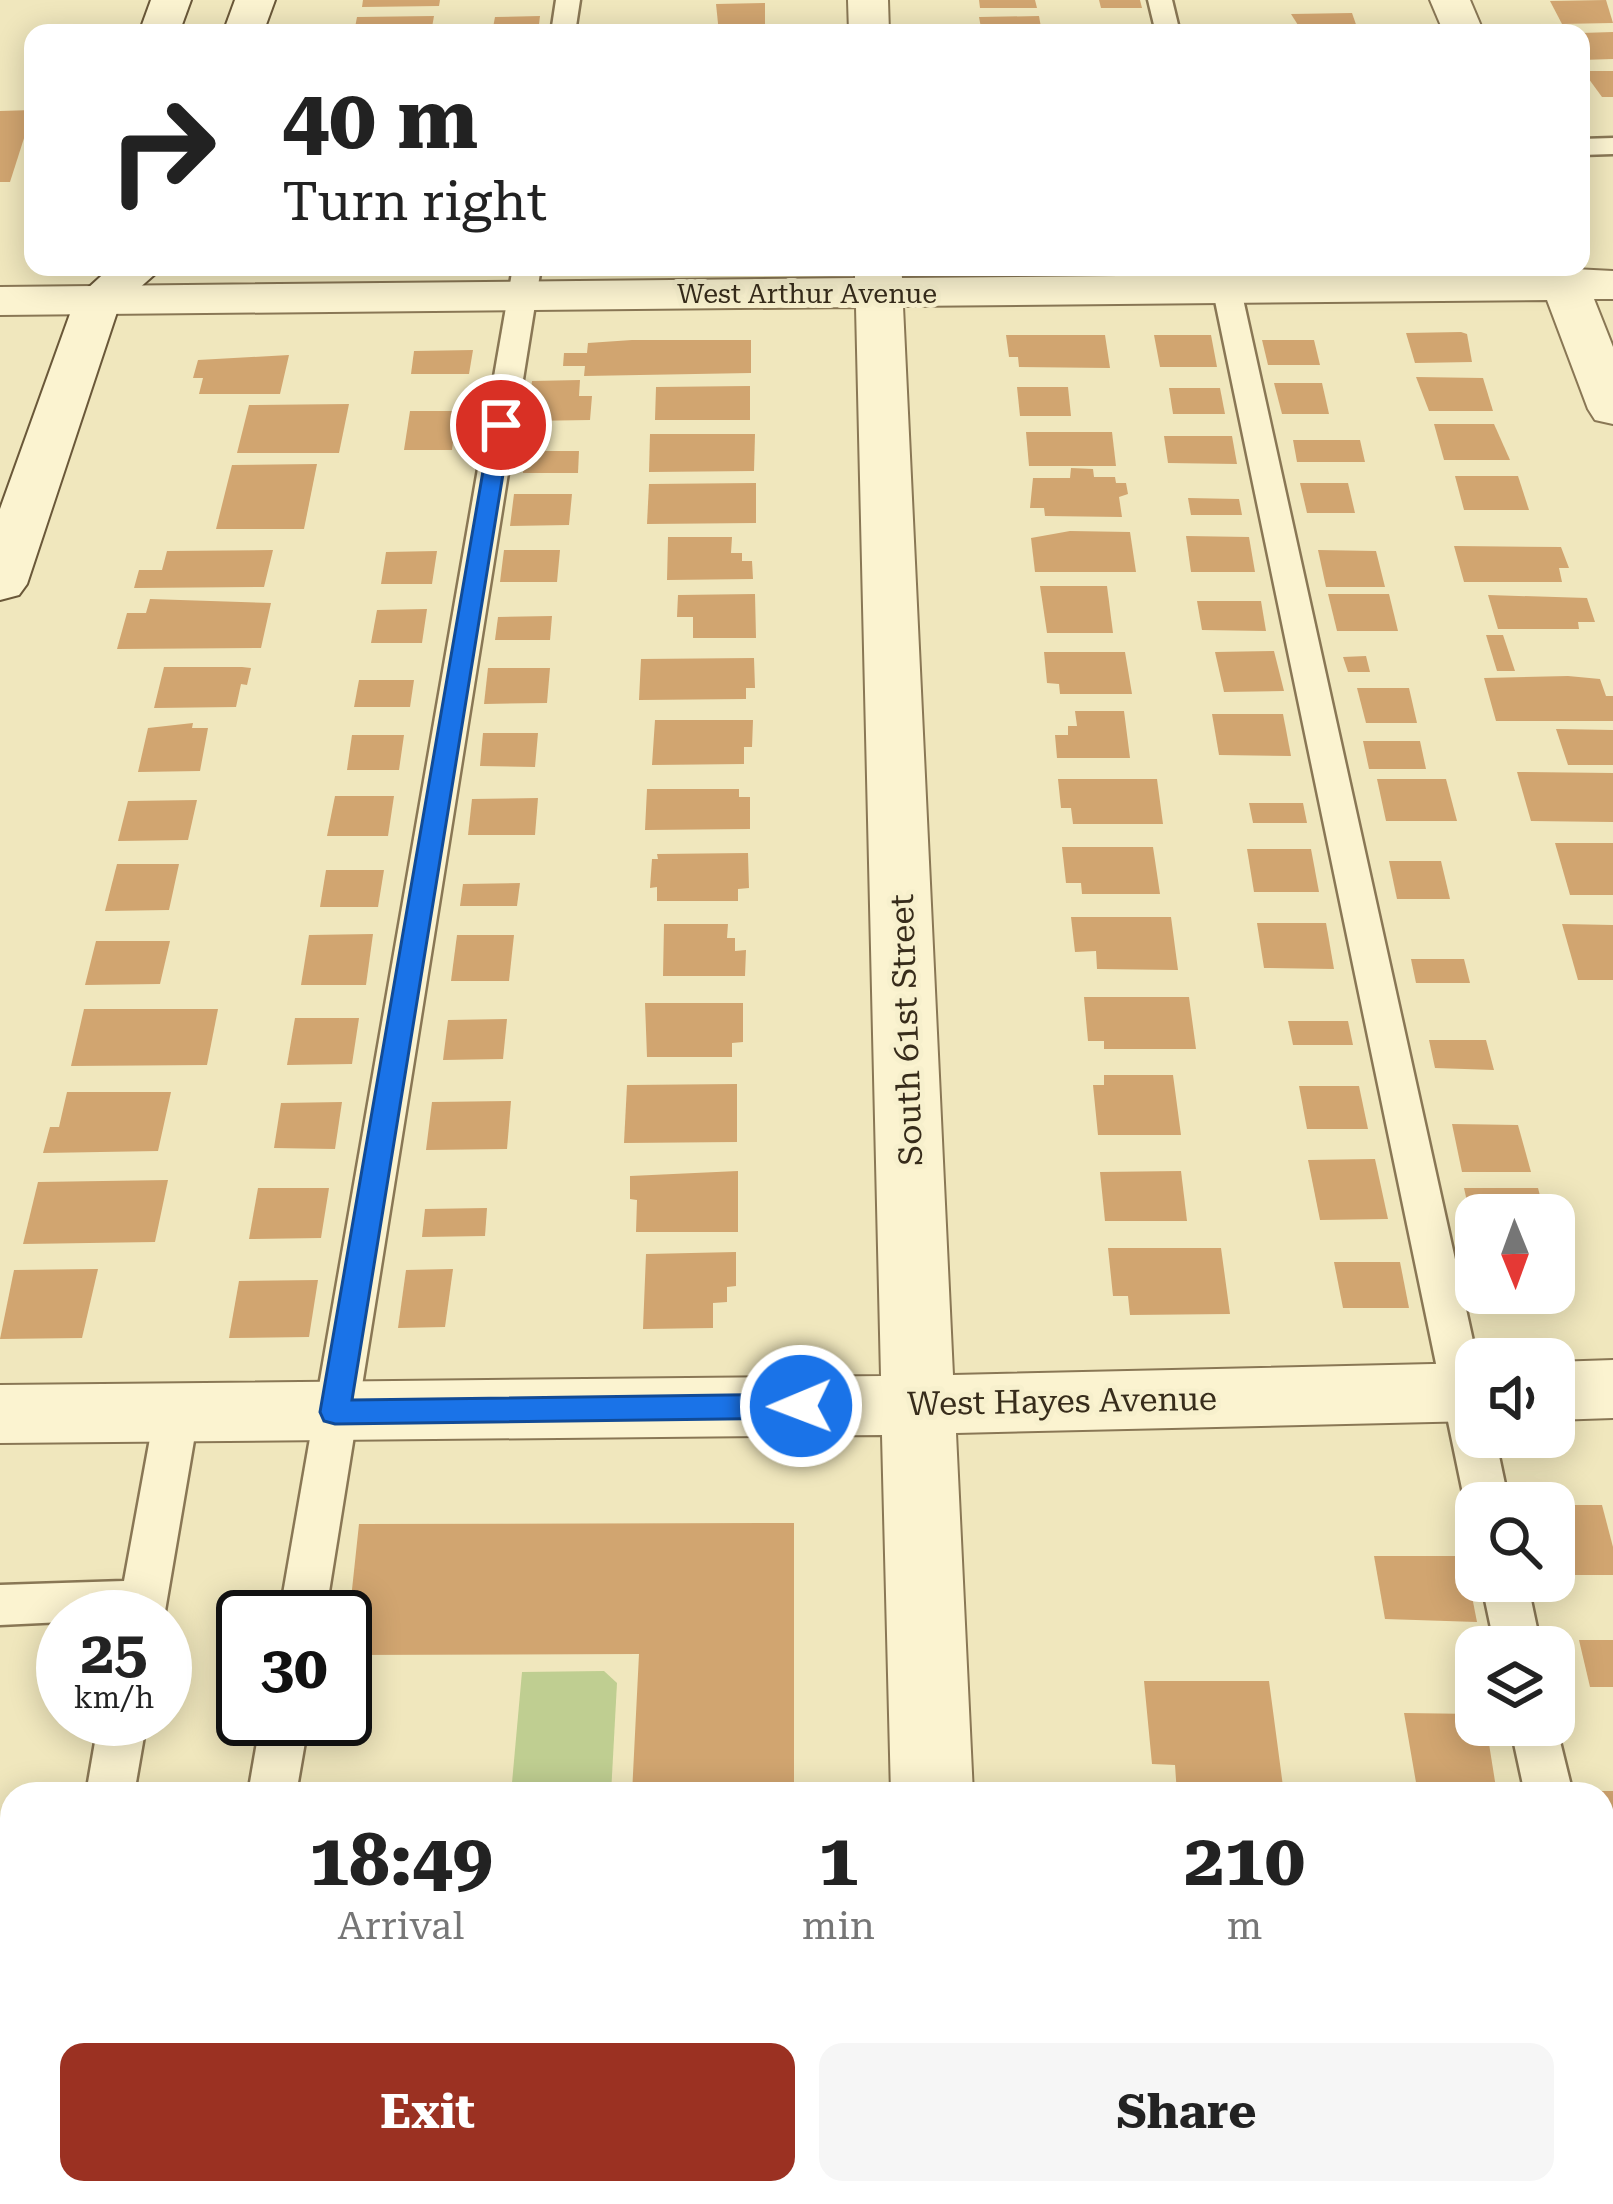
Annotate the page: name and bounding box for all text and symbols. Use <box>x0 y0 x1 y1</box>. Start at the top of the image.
text: 40 m <box>282 70 478 168</box>
icon: right <box>84 72 240 228</box>
text: Turn right <box>282 170 547 233</box>
street label: West Arthur Avenue <box>677 278 937 310</box>
pin <box>450 374 552 476</box>
icon: arrive <box>468 392 534 458</box>
street label: South 61st Street <box>882 893 930 1167</box>
north arrow <box>1455 1194 1575 1314</box>
map controls <box>1455 1194 1575 1746</box>
button: sound <box>1455 1338 1575 1458</box>
position arrow <box>738 1343 864 1469</box>
street label: West Hayes Avenue <box>907 1379 1217 1423</box>
button: search <box>1455 1482 1575 1602</box>
speed limit sign: 30 <box>216 1590 372 1746</box>
text: 25 <box>80 1617 148 1688</box>
button: layers <box>1455 1626 1575 1746</box>
text: km/h <box>74 1680 154 1715</box>
text: 18:49 <box>309 1818 493 1903</box>
text: 1 <box>818 1818 859 1903</box>
text: 210 <box>1184 1818 1305 1903</box>
text: Arrival <box>338 1903 464 1949</box>
text: min <box>802 1903 875 1949</box>
text: m <box>1227 1903 1262 1949</box>
button: Exit <box>60 2043 795 2181</box>
button: Share <box>819 2043 1554 2181</box>

